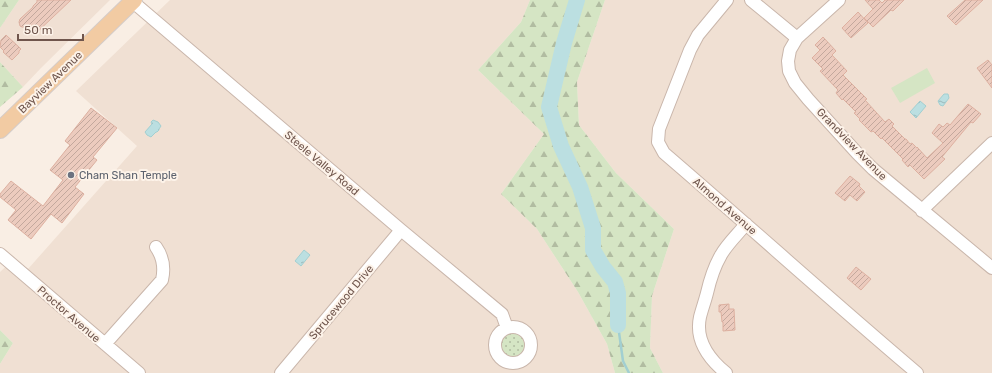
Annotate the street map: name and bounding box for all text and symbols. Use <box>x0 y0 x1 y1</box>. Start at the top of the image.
scale bar <box>18 16 83 42</box>
text: 50 m <box>24 23 52 37</box>
street label: Bayview Avenue <box>16 49 85 116</box>
street label: Grandview Avenue <box>814 106 889 183</box>
street label: Steele Valley Road <box>282 128 362 198</box>
place label: Cham Shan Temple <box>79 169 177 182</box>
marker: Cham Shan Temple <box>66 170 76 180</box>
street label: Almond Avenue <box>690 175 759 238</box>
street label: Sprucewood Drive <box>306 262 376 342</box>
street label: Proctor Avenue <box>35 284 103 345</box>

